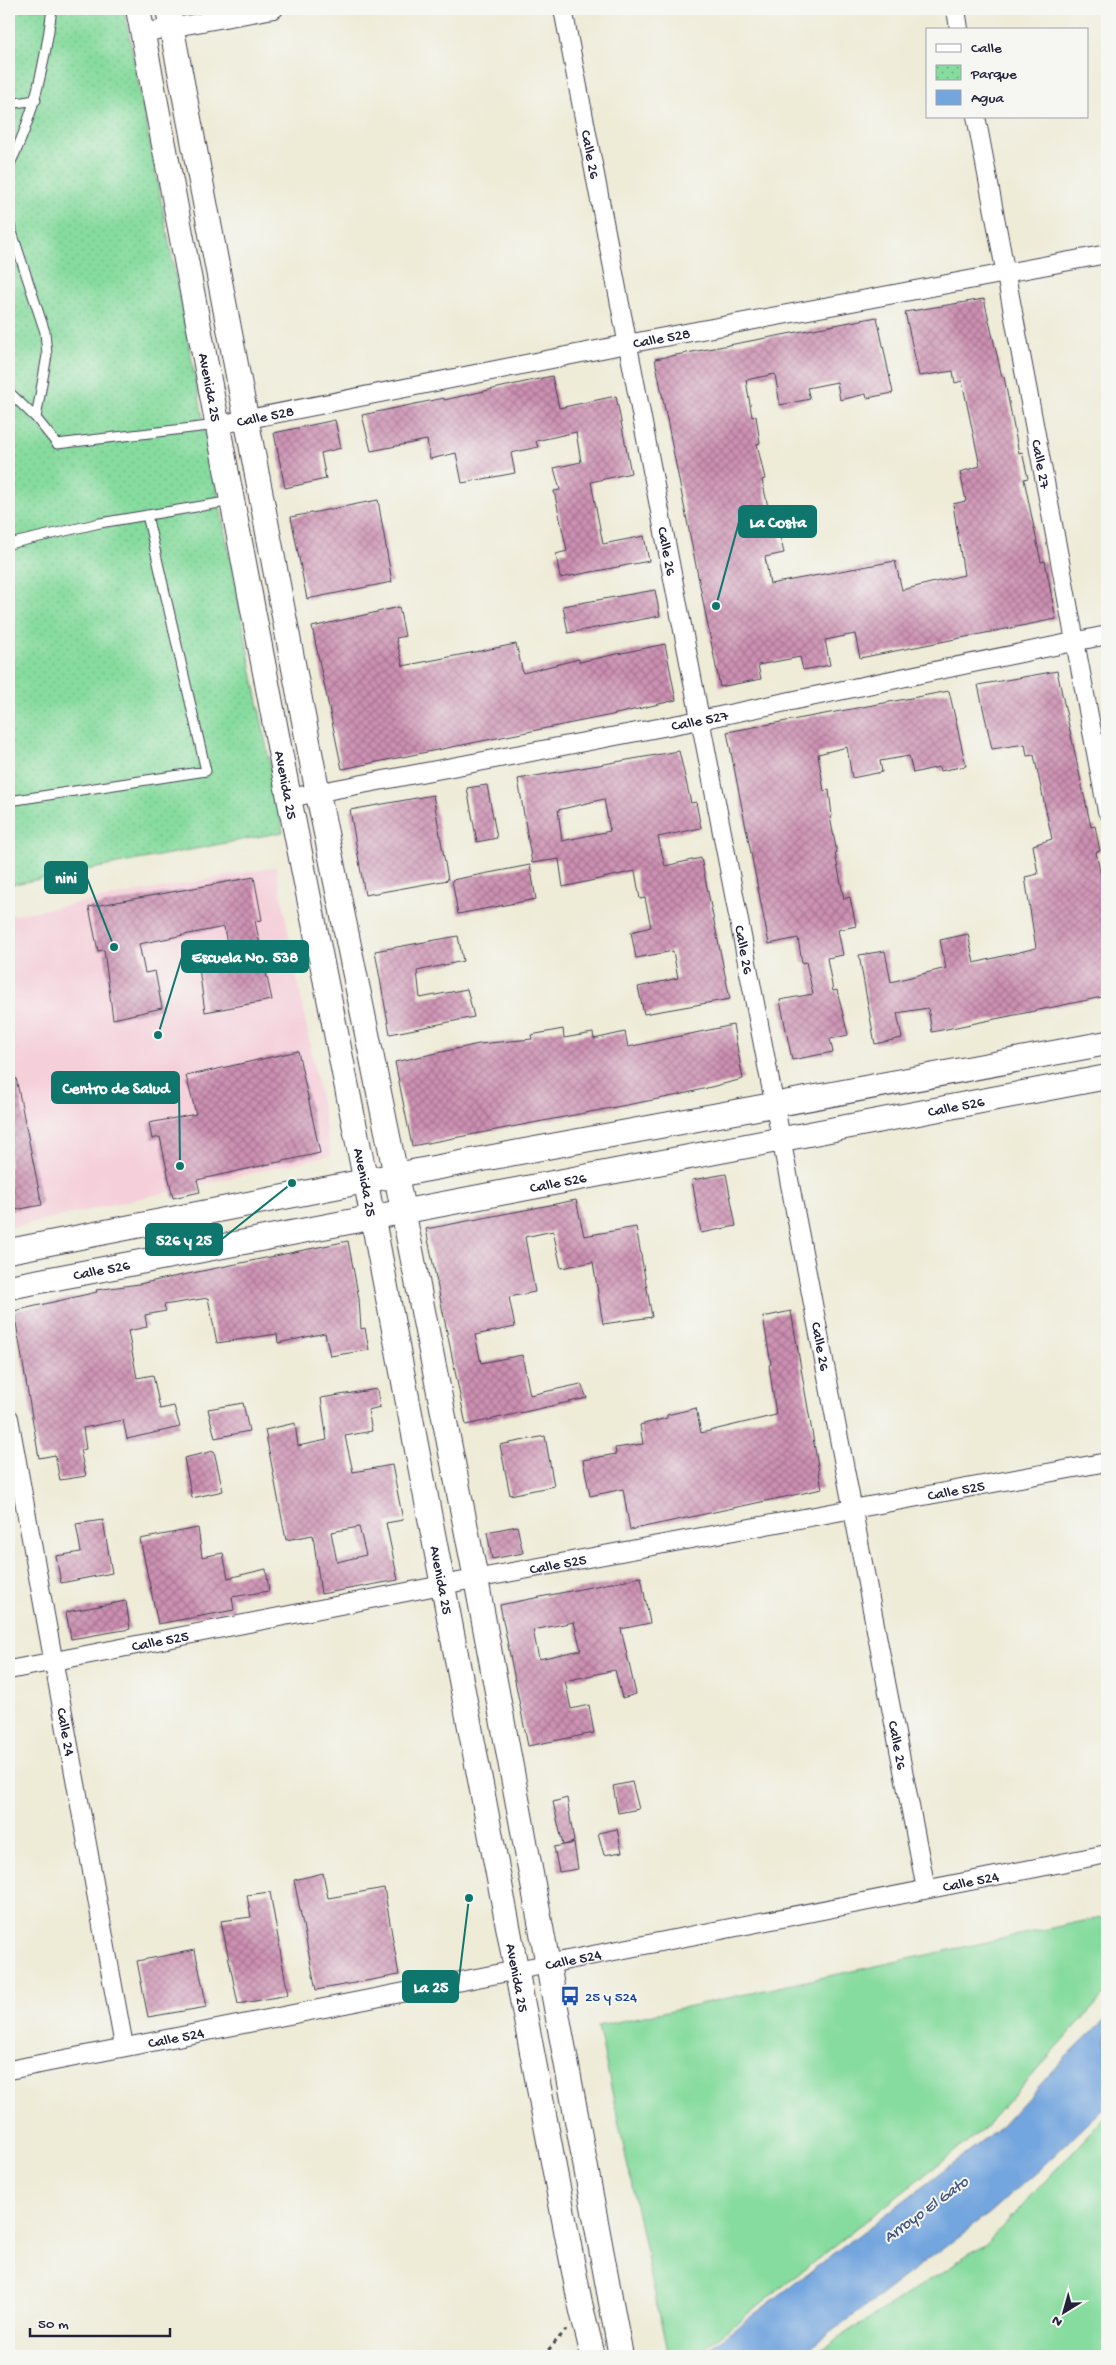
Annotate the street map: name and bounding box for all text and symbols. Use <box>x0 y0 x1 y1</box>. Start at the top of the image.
legend <box>926 28 1088 118</box>
text: Calle <box>971 40 1002 58</box>
text: Parque <box>970 66 1017 84</box>
text: Agua <box>971 90 1004 108</box>
street label: Calle 26 <box>576 129 603 181</box>
street label: Calle 528 <box>632 325 692 354</box>
street label: Avenida 25 <box>193 352 224 423</box>
street label: Calle 528 <box>235 403 296 432</box>
street label: Calle 27 <box>1026 438 1053 491</box>
callout: La Costa <box>739 506 816 537</box>
text: La Costa <box>750 515 808 534</box>
street label: Calle 26 <box>652 525 679 578</box>
street label: Calle 527 <box>670 707 731 736</box>
street label: Avenida 25 <box>269 749 300 821</box>
callout: nini <box>45 862 87 893</box>
text: nini <box>55 871 78 890</box>
street label: Calle 26 <box>729 924 756 976</box>
callout: Escuela No. 538 <box>182 941 308 972</box>
text: Escuela No. 538 <box>192 950 298 969</box>
callout: Centro de Salud <box>52 1072 179 1103</box>
text: Centro de Salud <box>62 1081 171 1100</box>
street label: Calle 526 <box>926 1094 986 1122</box>
street label: Avenida 25 <box>348 1147 379 1218</box>
street label: Calle 526 <box>529 1170 589 1198</box>
callout: 526 y 25 <box>146 1224 222 1255</box>
text: 526 y 25 <box>156 1233 213 1252</box>
street label: Calle 526 <box>72 1257 132 1286</box>
street label: Calle 26 <box>806 1321 833 1373</box>
street label: Calle 525 <box>926 1478 986 1506</box>
street label: Avenida 25 <box>424 1544 455 1616</box>
street label: Calle 525 <box>528 1551 588 1580</box>
street label: Calle 525 <box>131 1628 191 1657</box>
street label: Calle 24 <box>51 1706 78 1758</box>
street label: Calle 26 <box>883 1719 910 1772</box>
street label: Calle 524 <box>941 1868 1001 1897</box>
street label: Avenida 25 <box>501 1942 531 2014</box>
street label: Calle 524 <box>544 1947 603 1975</box>
callout: La 25 <box>403 1971 458 2002</box>
text: La 25 <box>414 1980 449 1999</box>
bus stop icon: 25 y 524 <box>559 1985 581 2007</box>
place label: 25 y 524 <box>585 1989 637 2007</box>
street label: Calle 524 <box>147 2025 206 2053</box>
water label: Arroyo El Gato <box>881 2173 974 2248</box>
north arrow <box>1038 2288 1088 2338</box>
scale bar <box>30 2305 170 2337</box>
text: N <box>1049 2311 1066 2330</box>
text: 50 m <box>38 2316 69 2334</box>

